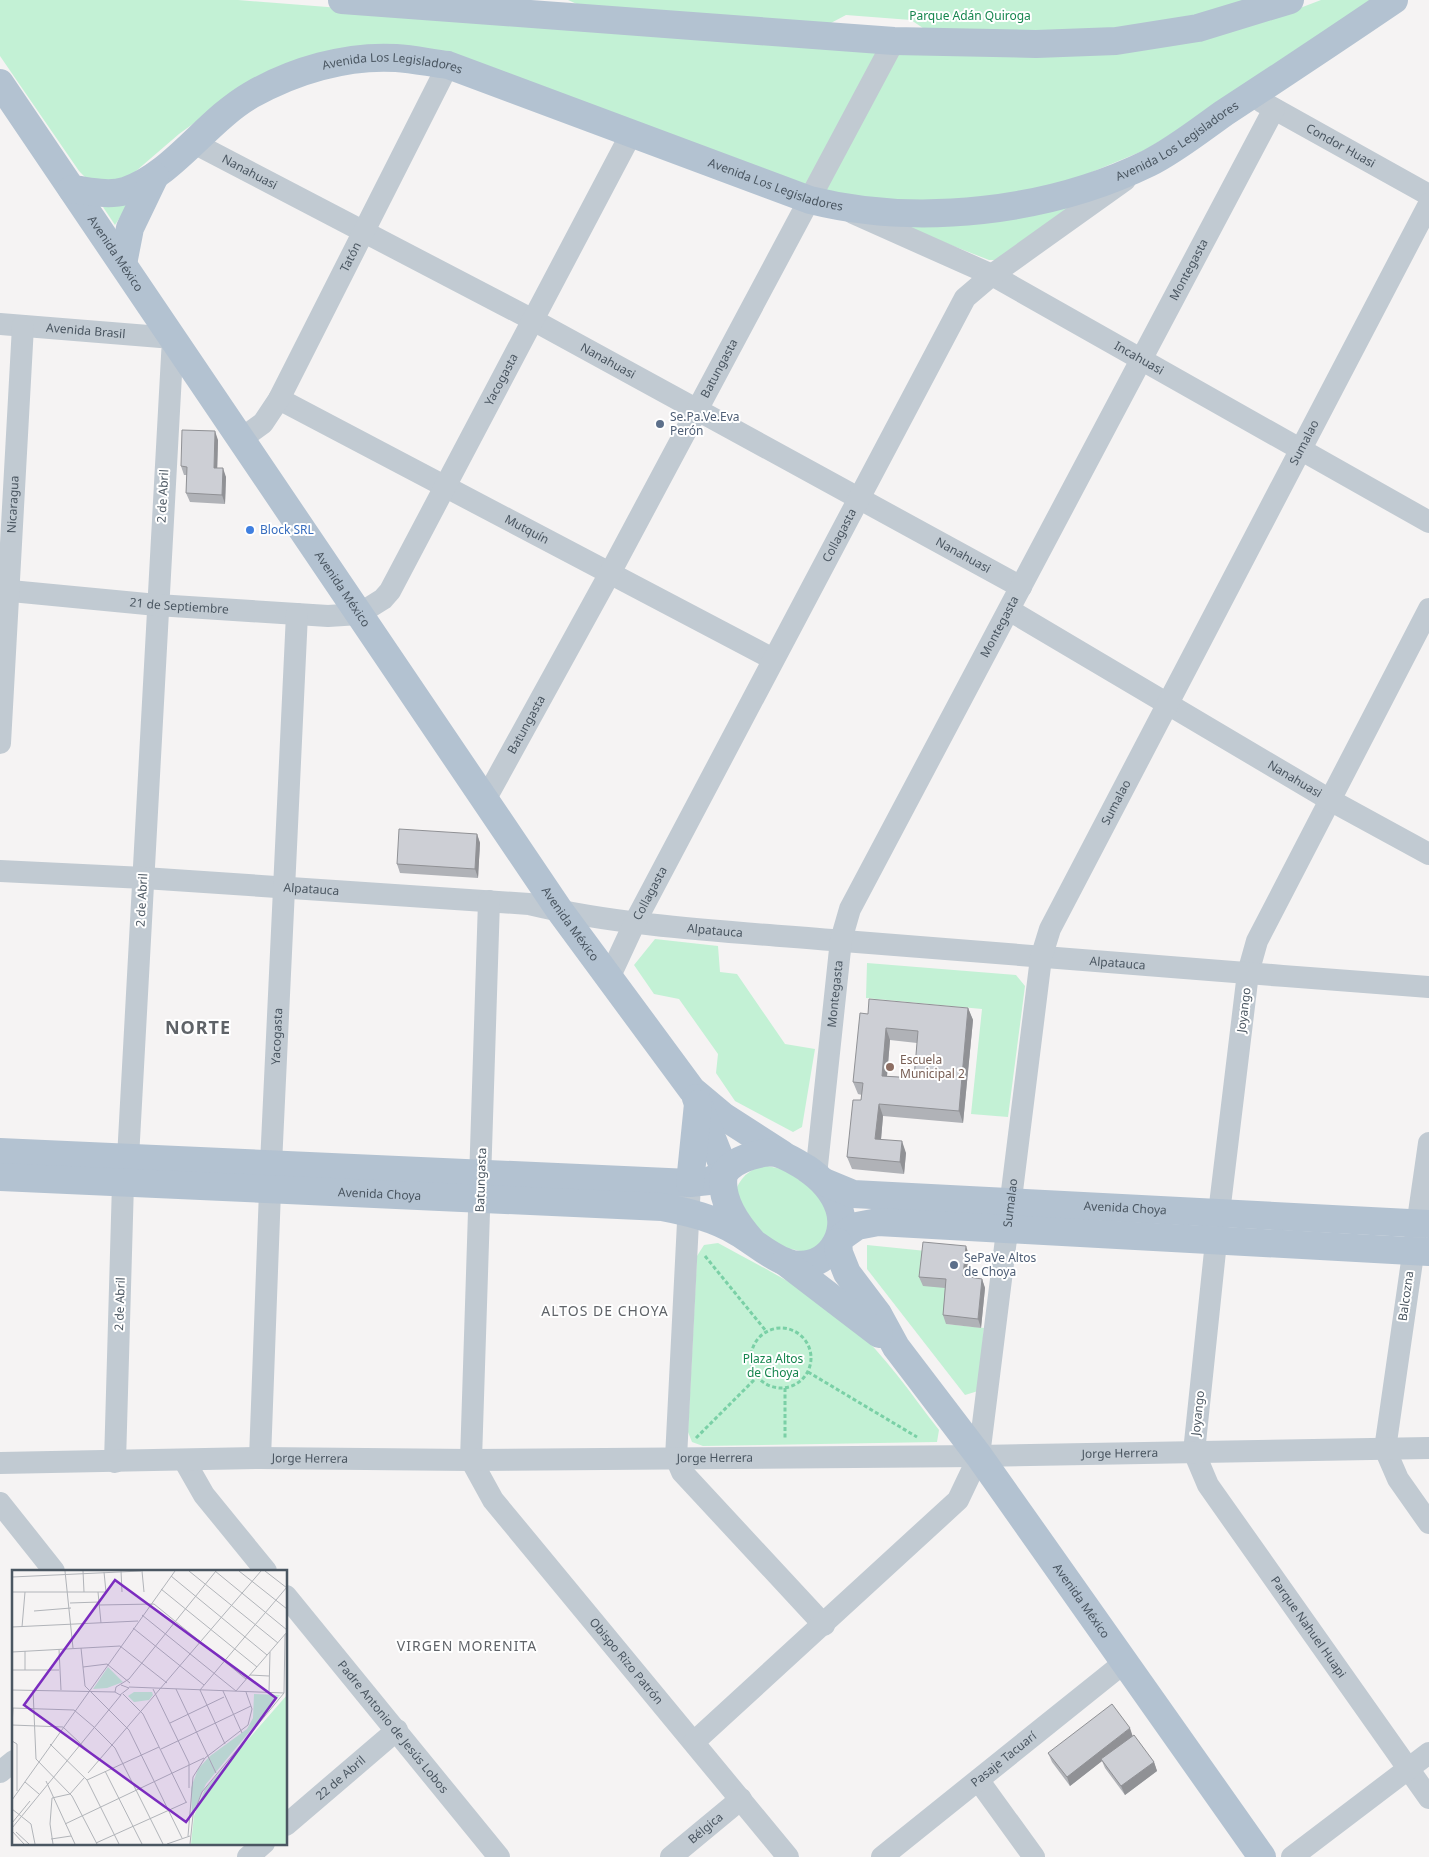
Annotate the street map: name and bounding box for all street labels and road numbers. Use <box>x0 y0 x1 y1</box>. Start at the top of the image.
street label: Avenida Los Legisladores <box>320 49 465 78</box>
street label: Avenida Los Legisladores <box>1113 97 1242 185</box>
street label: Condor Huasi <box>1303 119 1379 171</box>
street label: Nanahuasi <box>219 150 281 193</box>
street label: Avenida Los Legisladores <box>706 154 845 215</box>
street label: Avenida México <box>84 212 148 295</box>
street label: Montegasta <box>1165 236 1212 303</box>
street label: Tatón <box>336 239 365 275</box>
street label: Avenida Brasil <box>45 319 126 342</box>
street label: Batungasta <box>696 336 741 401</box>
street label: Incahuasi <box>1111 337 1167 378</box>
street label: Nanahuasi <box>578 339 639 382</box>
street label: Yacogasta <box>480 350 522 409</box>
street label: Sumalao <box>1285 417 1323 468</box>
street label: 2 de Abril <box>153 469 172 523</box>
street label: Nicaragua <box>3 475 23 534</box>
street label: Collagasta <box>818 505 860 565</box>
street label: Mutquín <box>502 510 552 548</box>
street label: Nanahuasi <box>933 533 994 577</box>
street label: Avenida México <box>311 548 374 630</box>
street label: 21 de Septiembre <box>129 593 230 618</box>
street label: Montegasta <box>976 593 1022 660</box>
street label: Batungasta <box>503 692 549 757</box>
street label: Nanahuasi <box>1265 756 1325 801</box>
street label: Sumalao <box>1097 776 1135 828</box>
street label: Collagasta <box>628 863 671 923</box>
street label: 2 de Abril <box>132 873 151 927</box>
street label: Alpatauca <box>283 878 340 899</box>
street label: Avenida México <box>538 883 603 964</box>
street label: Alpatauca <box>686 919 744 941</box>
street label: Alpatauca <box>1089 952 1146 973</box>
street label: Montegasta <box>823 959 847 1029</box>
street label: Joyango <box>1232 986 1255 1034</box>
street label: Yacogasta <box>267 1007 286 1065</box>
street label: Batungasta <box>471 1147 490 1213</box>
street label: Sumalao <box>999 1177 1021 1228</box>
street label: Avenida Choya <box>338 1183 422 1204</box>
street label: Avenida Choya <box>1083 1197 1167 1218</box>
street label: Balcozna <box>1394 1270 1417 1322</box>
street label: 2 de Abril <box>110 1277 129 1331</box>
street label: Joyango <box>1187 1390 1208 1437</box>
street label: Jorge Herrera <box>1081 1444 1158 1462</box>
street label: Jorge Herrera <box>271 1449 348 1467</box>
street label: Jorge Herrera <box>676 1449 753 1466</box>
street label: Avenida México <box>1049 1560 1114 1642</box>
street label: Parque Nahuel Huapi <box>1267 1573 1350 1681</box>
street label: Obispo Rizo Patrón <box>586 1614 667 1708</box>
street label: Padre Antonio de Jesús Lobos <box>334 1657 453 1797</box>
street label: Pasaje Tacuarí <box>967 1727 1041 1791</box>
street label: 22 de Abril <box>312 1752 369 1804</box>
street label: Bélgica <box>684 1808 726 1847</box>

